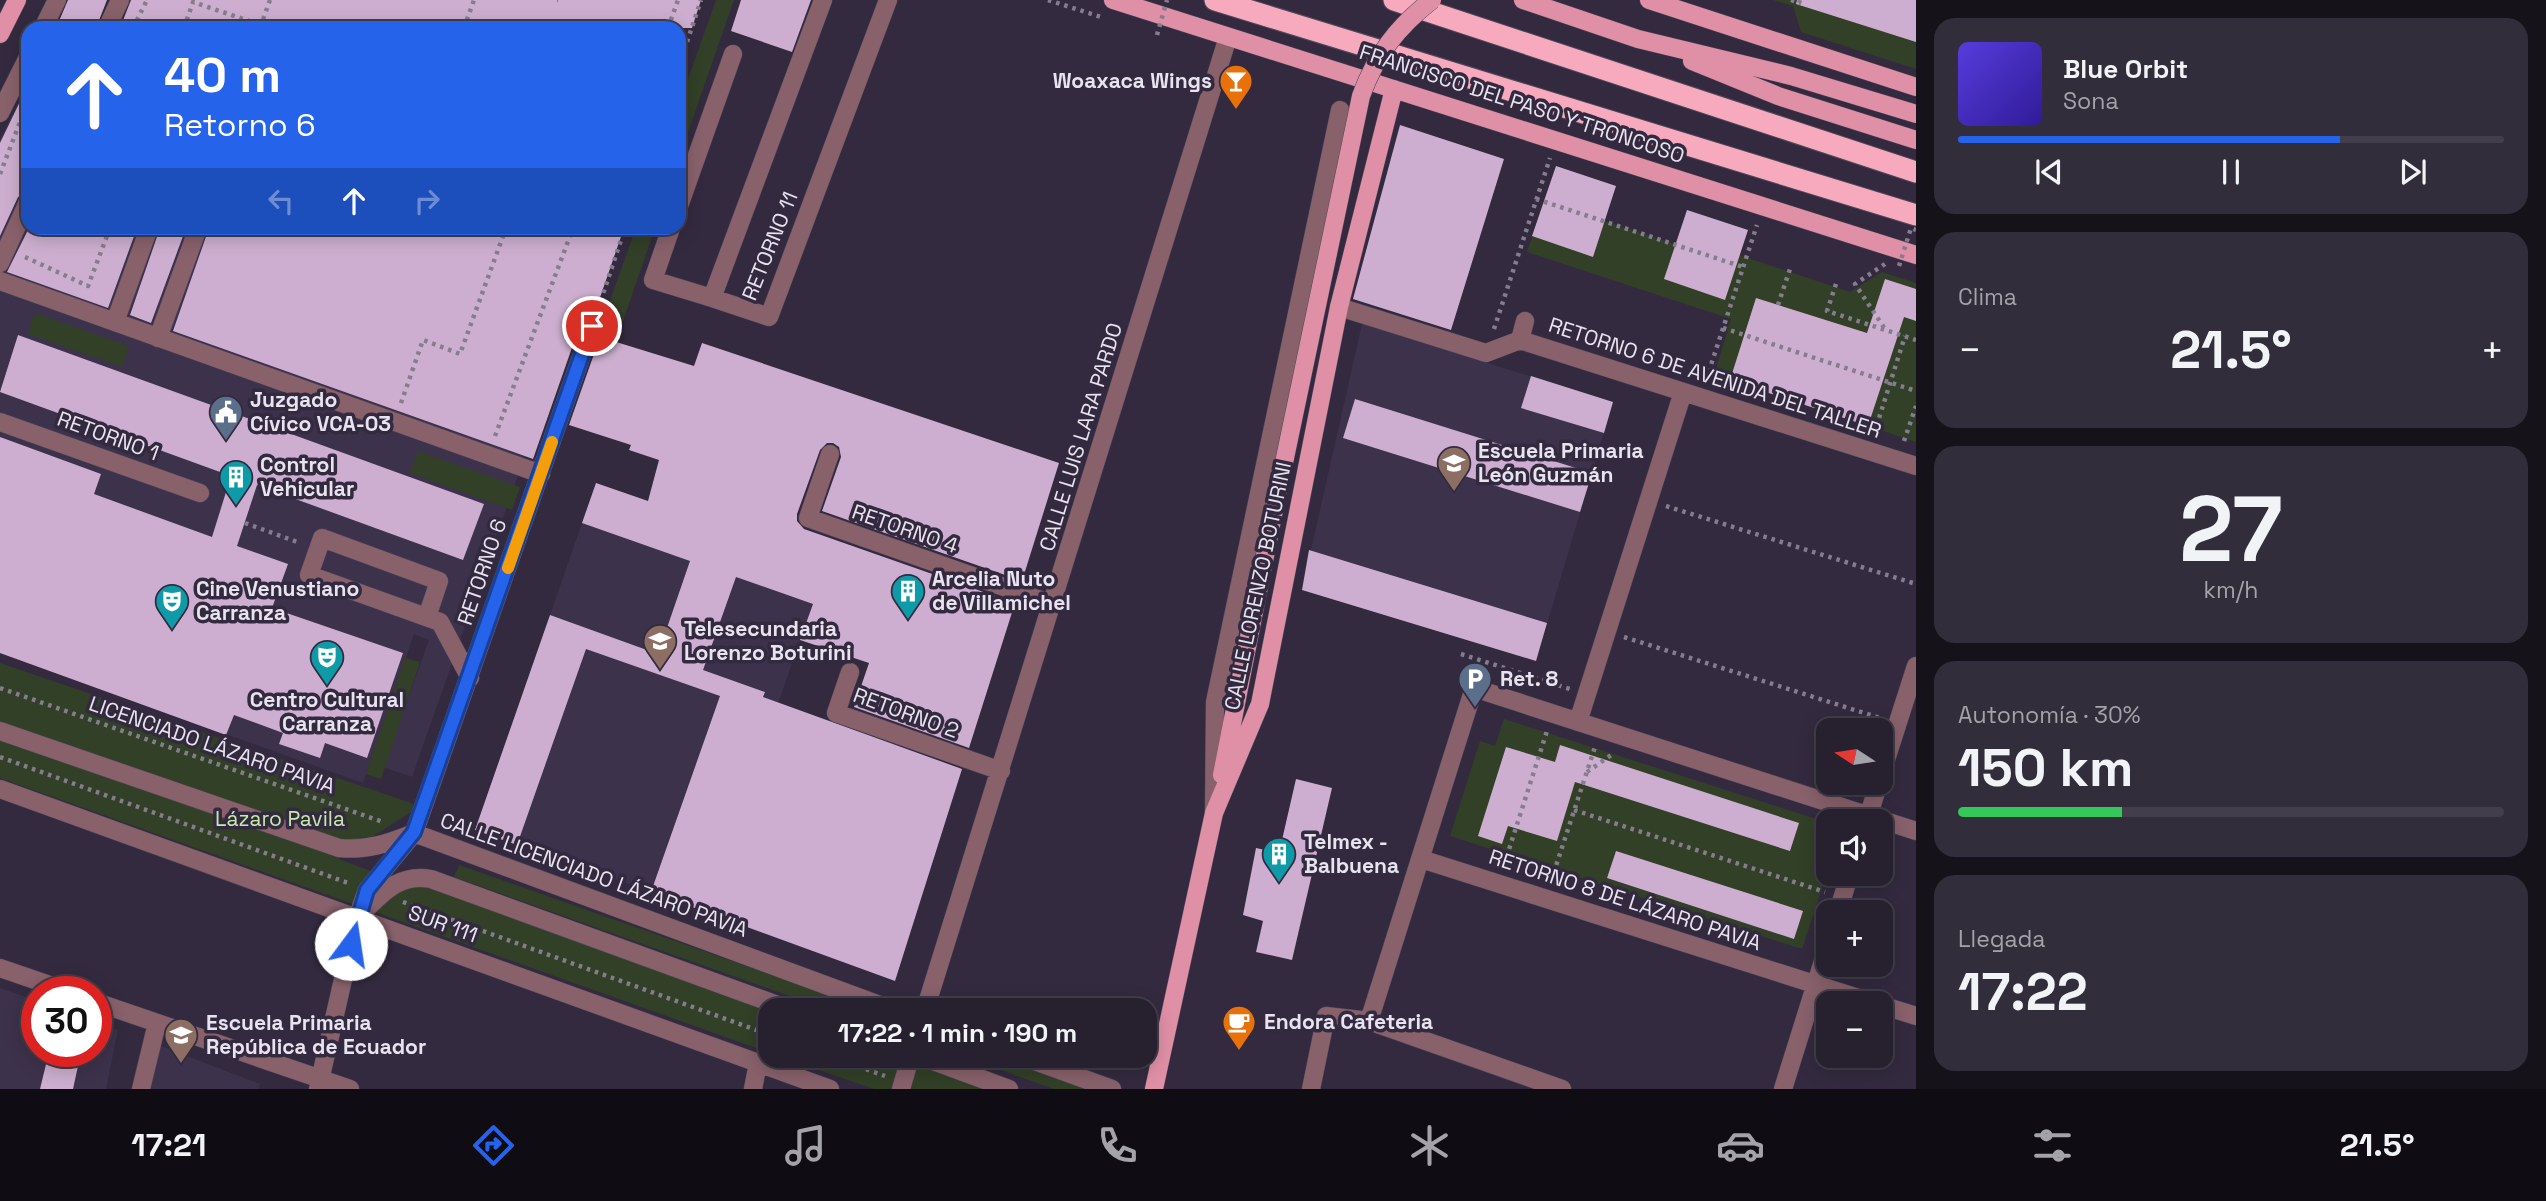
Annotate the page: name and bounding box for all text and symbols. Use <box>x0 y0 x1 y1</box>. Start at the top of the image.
street label: FRANCISCO DEL PASO Y TRONCOSO <box>1356 38 1688 169</box>
text: 40 m <box>164 44 281 106</box>
icon: ahead <box>49 49 140 140</box>
text: Blue Orbit <box>2063 52 2188 86</box>
bar icon: Woaxaca Wings <box>1217 62 1255 111</box>
place label: Woaxaca Wings <box>1053 67 1212 94</box>
text: Sona <box>2063 86 2119 116</box>
text: Retorno 6 <box>164 105 316 145</box>
icon: previous <box>2030 153 2068 191</box>
icon: pause <box>2212 153 2250 191</box>
icon: next <box>2394 153 2432 191</box>
icon: left <box>262 182 300 220</box>
icon: ahead <box>335 182 373 220</box>
icon: right <box>408 182 446 220</box>
street label: RETORNO 11 <box>735 187 804 304</box>
text: Clima <box>1958 282 2017 312</box>
pin <box>562 296 622 356</box>
icon: arrive <box>573 307 611 345</box>
street label: RETORNO 6 DE AVENIDA DEL TALLER <box>1545 311 1885 444</box>
text: 21.5° <box>2170 317 2292 383</box>
street label: CALLE LUIS LARA PARDO <box>1033 319 1128 554</box>
text: − <box>1958 326 1982 374</box>
text: + <box>2480 326 2504 374</box>
place label: Juzgado Cívico VCA-03 <box>250 386 391 437</box>
public building icon: Juzgado Cívico VCA-03 <box>207 393 245 442</box>
street label: RETORNO 1 <box>54 405 163 466</box>
place label: Escuela Primaria León Guzmán <box>1478 437 1644 488</box>
school or university icon: Escuela Primaria León Guzmán <box>1435 444 1473 493</box>
place label: Control Vehicular <box>260 451 354 502</box>
building icon: Control Vehicular <box>217 458 255 507</box>
street label: CALLE LORENZO BOTURINI <box>1218 459 1297 713</box>
text: 27 <box>2179 471 2283 588</box>
street label: RETORNO 4 <box>848 498 962 559</box>
street label: RETORNO 6 <box>451 515 512 628</box>
place label: Arcelia Nuto de Villamichel <box>932 565 1071 616</box>
building icon: Arcelia Nuto de Villamichel <box>889 572 927 621</box>
place label: Cine Venustiano Carranza <box>196 575 359 626</box>
text: km/h <box>2204 575 2258 605</box>
theatre icon: Cine Venustiano Carranza <box>153 582 191 631</box>
place label: Telesecundaria Lorenzo Boturini <box>684 615 852 666</box>
school or university icon: Telesecundaria Lorenzo Boturini <box>641 622 679 671</box>
theatre icon: Centro Cultural Carranza <box>308 638 346 687</box>
parking icon: Ret. 8 <box>1456 660 1494 709</box>
place label: Ret. 8 <box>1500 665 1559 692</box>
street label: RETORNO 2 <box>850 681 963 744</box>
place label: Centro Cultural Carranza <box>250 686 404 737</box>
street label: LICENCIADO LÁZARO PAVIA <box>85 690 339 799</box>
text: Autonomía · 30% <box>1958 700 2140 730</box>
north arrow <box>1816 718 1894 794</box>
map controls <box>1816 718 1893 1068</box>
text: 150 km <box>1958 735 2133 801</box>
park label: Lázaro Pavila <box>215 805 345 832</box>
street label: CALLE LICENCIADO LÁZARO PAVIA <box>437 806 752 943</box>
button: sound <box>1816 809 1893 886</box>
place label: Telmex - Balbuena <box>1304 828 1399 879</box>
building icon: Telmex - Balbuena <box>1260 835 1298 884</box>
street label: RETORNO 8 DE LÁZARO PAVIA <box>1486 843 1765 956</box>
street label: SUR 111 <box>405 899 482 949</box>
button: + <box>1816 900 1893 977</box>
position arrow <box>314 907 388 981</box>
text: Llegada <box>1958 924 2046 954</box>
text: 17:22 <box>1958 959 2088 1025</box>
speed limit sign: 30 <box>21 976 112 1067</box>
button: − <box>1816 991 1893 1068</box>
cafe icon: Endora Cafeteria <box>1220 1003 1258 1052</box>
place label: Endora Cafeteria <box>1264 1008 1433 1035</box>
place label: Escuela Primaria República de Ecuador <box>206 1009 426 1060</box>
school or university icon: Escuela Primaria República de Ecuador <box>162 1016 200 1065</box>
text: 17:22 · 1 min · 190 m <box>838 1016 1077 1050</box>
icon: directions <box>469 1121 518 1170</box>
icon: music <box>781 1121 830 1170</box>
icon: phone <box>1093 1121 1142 1170</box>
icon: climate <box>1405 1121 1454 1170</box>
icon: car <box>1716 1121 1765 1170</box>
icon: filters <box>2028 1121 2077 1170</box>
text: 17:21 <box>131 1125 207 1165</box>
text: 21.5° <box>2340 1125 2415 1165</box>

